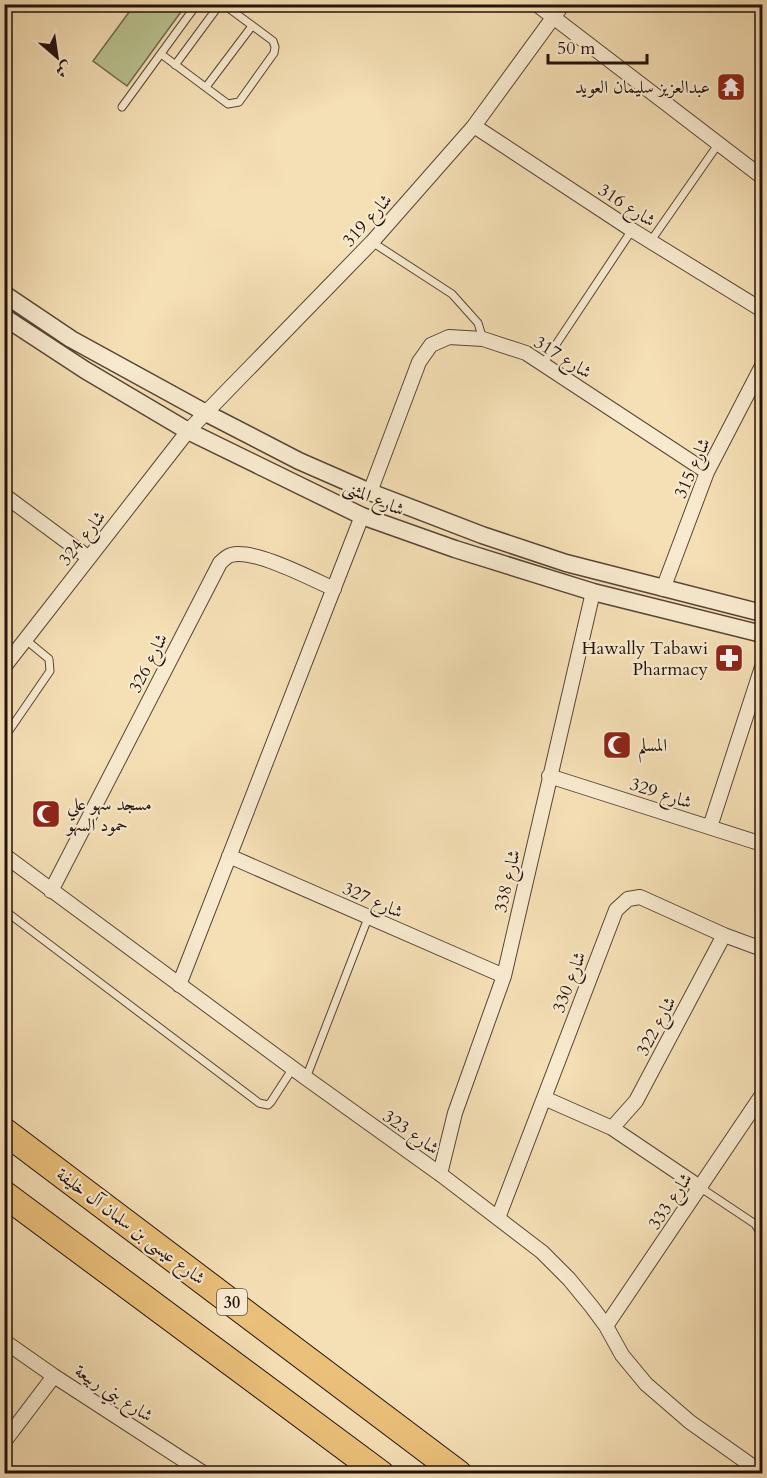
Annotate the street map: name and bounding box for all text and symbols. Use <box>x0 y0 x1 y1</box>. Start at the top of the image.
north arrow <box>27 27 87 87</box>
scale bar <box>548 27 647 65</box>
text: 50 m <box>557 36 596 61</box>
text: ش <box>52 56 76 83</box>
temple icon: عبدالعزيز سليمان العويد <box>715 71 747 103</box>
place label: عبدالعزيز سليمان العويد <box>575 75 710 100</box>
street label: شارع 316 <box>592 178 660 235</box>
street label: شارع 319 <box>337 188 399 254</box>
street label: شارع 317 <box>528 330 596 387</box>
street label: شارع 315 <box>668 434 719 503</box>
street label: شارع المثنى <box>339 474 408 524</box>
street label: شارع 324 <box>53 505 113 572</box>
street label: شارع 326 <box>123 629 176 698</box>
place label: Hawally Tabawi Pharmacy <box>582 636 708 682</box>
pharmacy icon: Hawally Tabawi Pharmacy <box>713 642 745 674</box>
mosque icon: المسلم <box>601 729 633 761</box>
place label: المسلم <box>638 733 667 763</box>
street label: شارع 329 <box>626 772 695 817</box>
place label: مسجد سهو علي حمود السهو <box>65 792 152 838</box>
mosque icon: مسجد سهو علي حمود السهو <box>30 798 62 830</box>
street label: شارع 338 <box>488 847 529 915</box>
street label: شارع 327 <box>338 876 407 927</box>
street label: شارع 330 <box>546 948 594 1017</box>
street label: شارع 322 <box>630 992 684 1061</box>
street label: شارع 323 <box>376 1104 444 1163</box>
street label: شارع عيسى بن سلمان آل خليفة <box>50 1162 210 1292</box>
street label: شارع 333 <box>642 1168 700 1236</box>
road number: 30 <box>217 1289 247 1315</box>
street label: شارع بني ربيعة <box>68 1359 158 1431</box>

